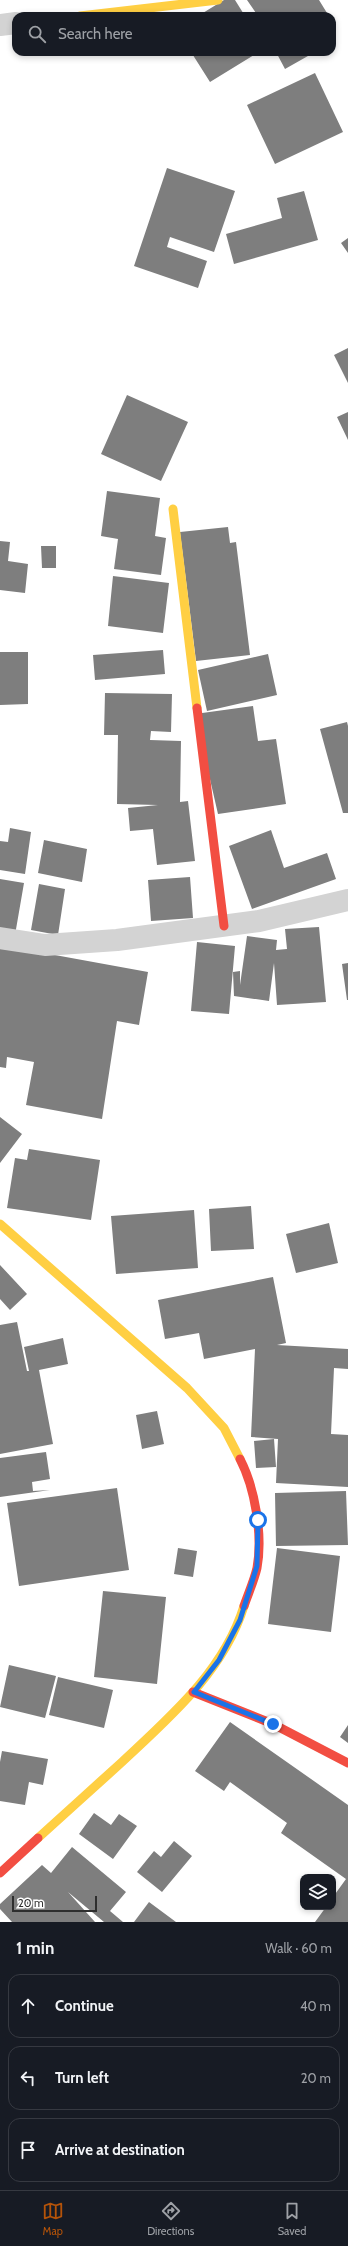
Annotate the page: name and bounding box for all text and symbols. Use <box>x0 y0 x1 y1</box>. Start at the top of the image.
search box <box>12 12 336 56</box>
icon: search <box>26 23 48 45</box>
text: Search here <box>58 25 133 43</box>
route start <box>249 1511 267 1529</box>
route end <box>264 1715 282 1733</box>
map controls <box>300 1874 336 1910</box>
button: layers <box>300 1874 336 1910</box>
scale bar <box>12 1894 97 1913</box>
text: 20 m <box>18 1896 44 1910</box>
text: 1 min <box>16 1938 54 1958</box>
text: Walk · 60 m <box>265 1940 332 1956</box>
icon: ahead <box>17 1995 39 2017</box>
text: Continue <box>55 1997 114 2015</box>
text: 40 m <box>300 1998 331 2014</box>
icon: left <box>17 2067 39 2089</box>
text: Turn left <box>55 2069 109 2087</box>
text: 20 m <box>301 2070 331 2086</box>
icon: arrive <box>17 2139 39 2161</box>
text: Arrive at destination <box>55 2141 185 2159</box>
tab: Map <box>42 2200 64 2238</box>
tab: Directions <box>147 2200 194 2238</box>
tab: Saved <box>278 2200 306 2238</box>

